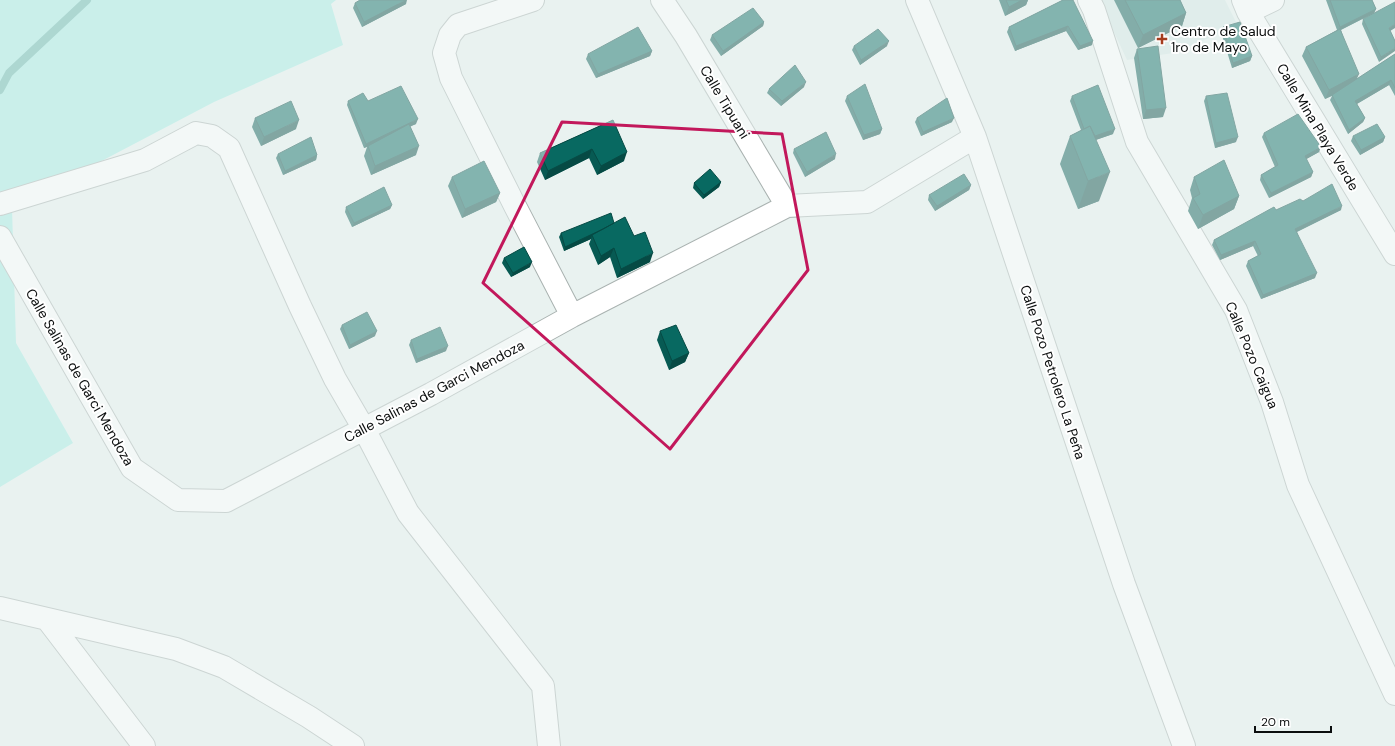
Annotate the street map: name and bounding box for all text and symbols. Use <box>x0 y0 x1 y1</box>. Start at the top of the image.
place label: Centro de Salud 1ro de Mayo <box>1171 22 1276 56</box>
marker: Centro de Salud 1ro de Mayo <box>1156 33 1168 45</box>
street label: Calle Mina Playa Verde <box>1273 60 1363 194</box>
street label: Calle Tipuani <box>696 62 754 142</box>
street label: Calle Pozo Petrolero La Peña <box>1016 283 1090 461</box>
street label: Calle Salinas de Garci Mendoza <box>22 285 138 469</box>
street label: Calle Pozo Caigua <box>1221 299 1283 411</box>
street label: Calle Salinas de Garci Mendoza <box>341 336 527 446</box>
scale bar <box>1255 708 1331 734</box>
text: 20 m <box>1261 714 1290 730</box>

